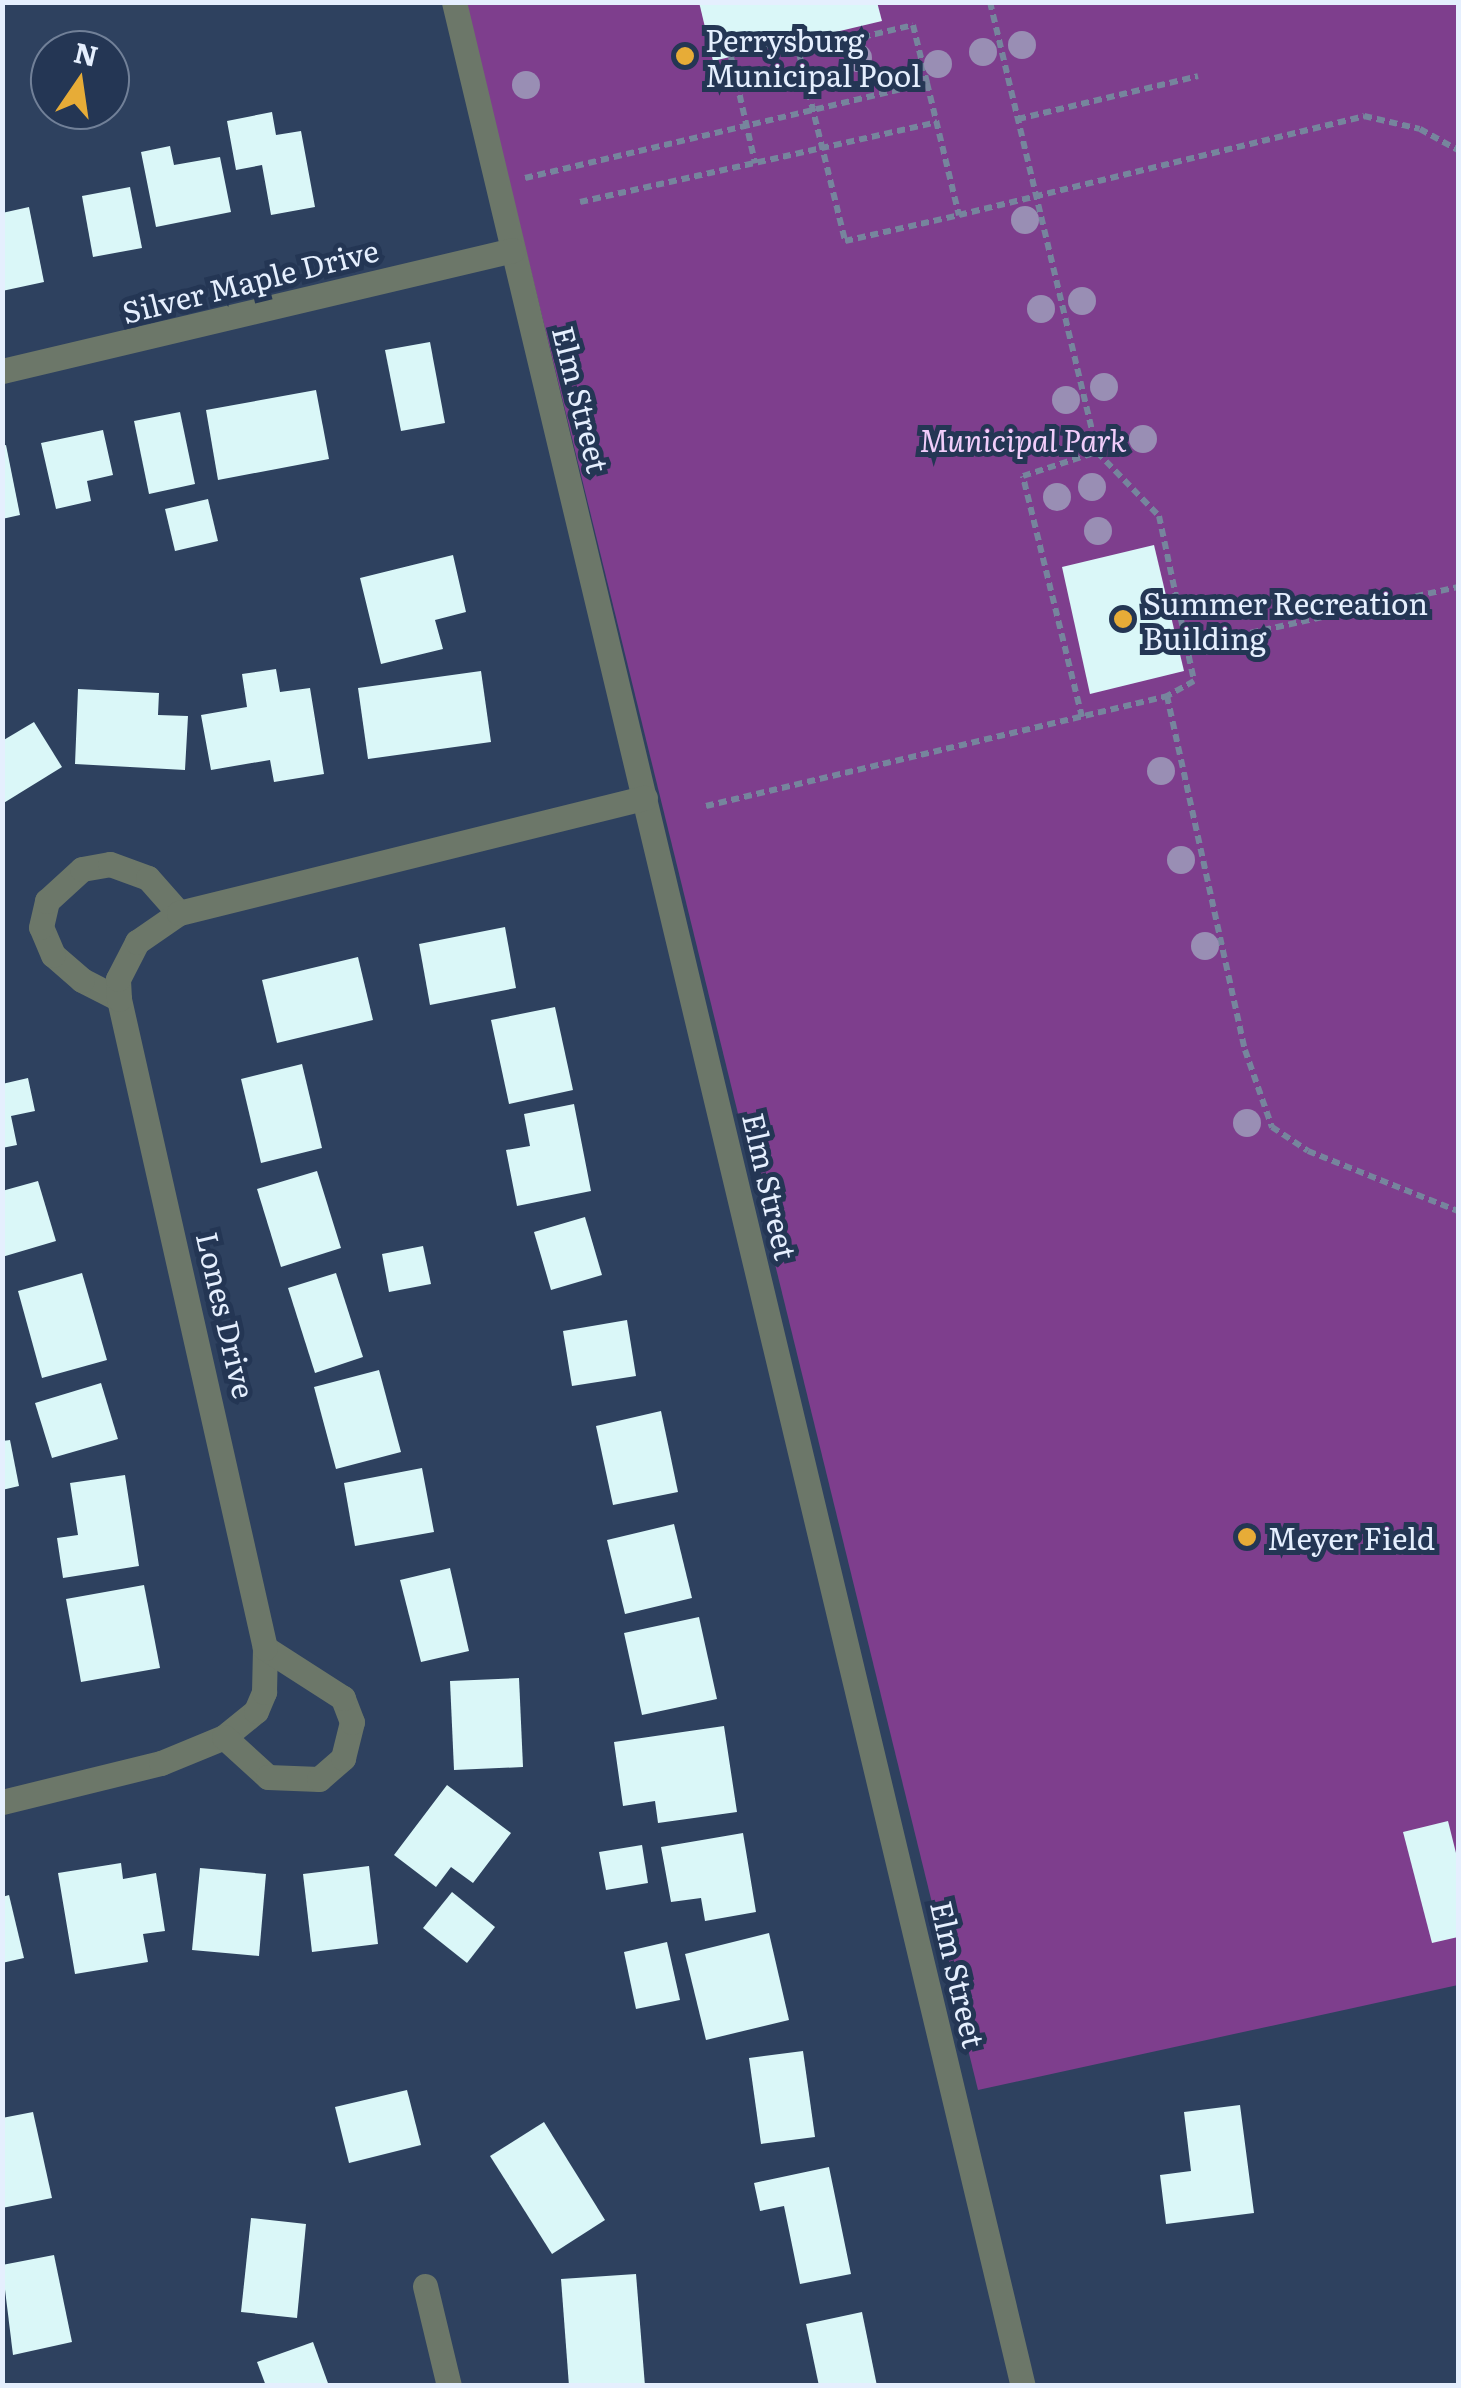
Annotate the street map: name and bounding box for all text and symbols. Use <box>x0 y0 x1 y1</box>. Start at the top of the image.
place label: Perrysburg Municipal Pool <box>705 21 921 92</box>
north arrow <box>30 30 130 130</box>
text: N <box>70 30 102 76</box>
marker: Perrysburg Municipal Pool <box>674 45 696 67</box>
street label: Silver Maple Drive <box>118 231 382 329</box>
street label: Elm Street <box>546 322 618 476</box>
park label: Municipal Park <box>919 421 1127 457</box>
place label: Summer Recreation Building <box>1143 584 1428 654</box>
marker: Summer Recreation Building <box>1112 608 1134 630</box>
street label: Elm Street <box>737 1109 805 1263</box>
street label: Lones Drive <box>190 1228 264 1402</box>
place label: Meyer Field <box>1267 1519 1435 1555</box>
marker: Meyer Field <box>1236 1526 1258 1548</box>
street label: Elm Street <box>925 1897 993 2051</box>

